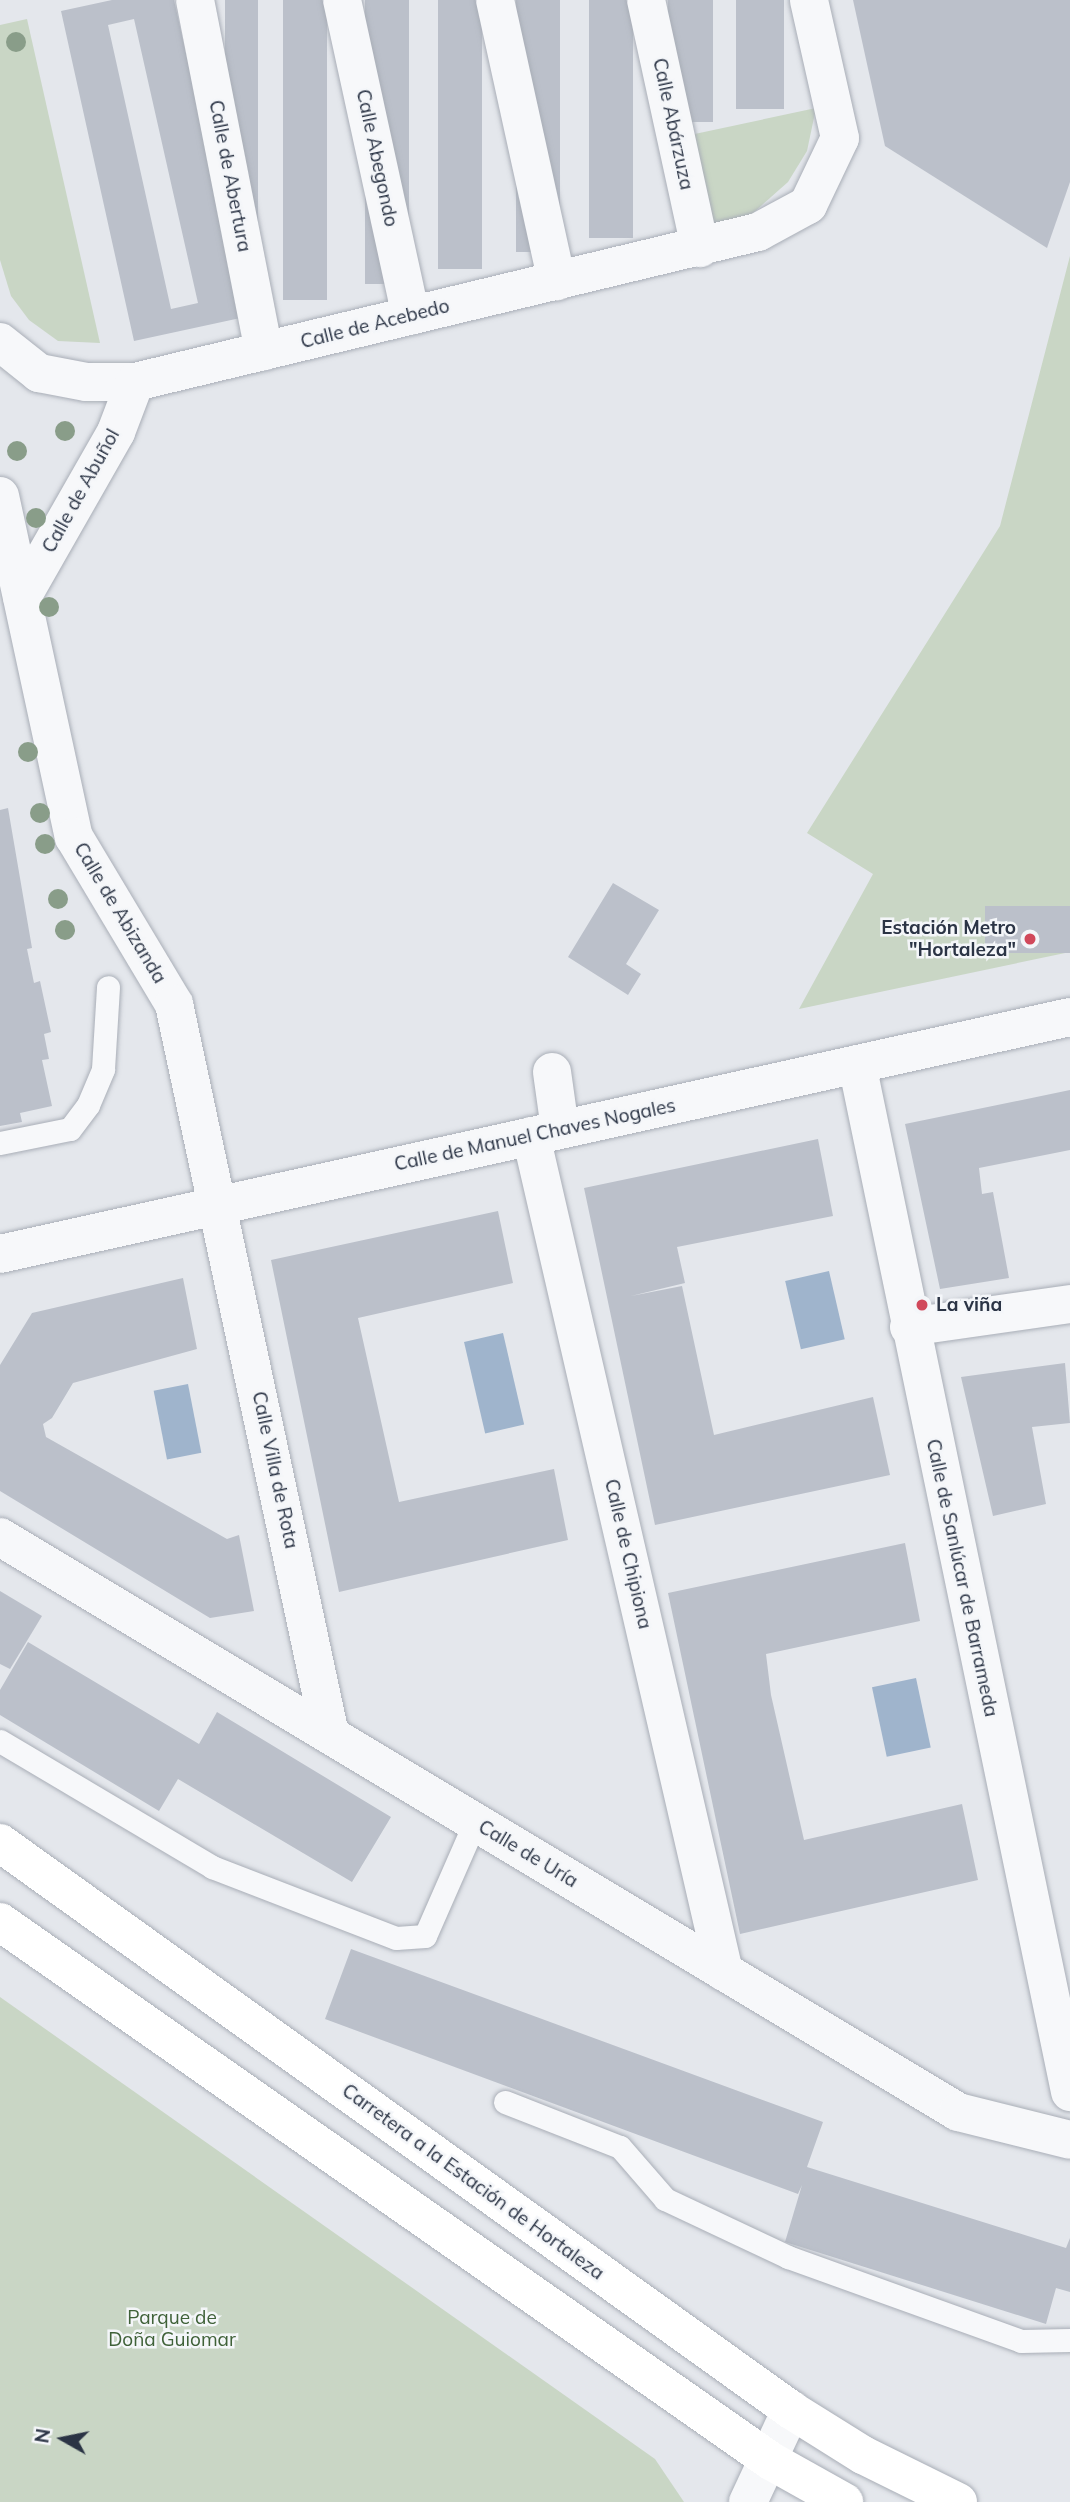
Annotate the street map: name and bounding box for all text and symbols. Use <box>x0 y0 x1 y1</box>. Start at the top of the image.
street label: Calle Abárzuza <box>648 56 698 192</box>
street label: Calle Abegondo <box>351 87 403 229</box>
street label: Calle de Abertura <box>204 98 256 254</box>
street label: Calle de Acebedo <box>298 294 452 354</box>
street label: Calle de Abuñol <box>38 425 124 557</box>
street label: Calle de Abizanda <box>69 839 171 987</box>
place label: Estación Metro "Hortaleza" <box>881 917 1016 961</box>
marker: Estación Metro "Hortaleza" <box>1022 931 1038 947</box>
street label: Calle de Manuel Chaves Nogales <box>392 1094 678 1176</box>
place label: La viña <box>936 1294 1002 1316</box>
marker: La viña <box>914 1297 930 1313</box>
street label: Calle Villa de Rota <box>247 1389 303 1551</box>
street label: Calle de Sanlúcar de Barrameda <box>921 1437 1003 1719</box>
street label: Calle de Chipiona <box>600 1477 656 1631</box>
street label: Calle de Uría <box>474 1815 582 1893</box>
street label: Carretera a la Estación de Hortaleza <box>338 2079 608 2285</box>
park label: Parque de Doña Guiomar <box>108 2307 236 2351</box>
north arrow <box>28 2404 98 2474</box>
text: N <box>29 2427 55 2445</box>

